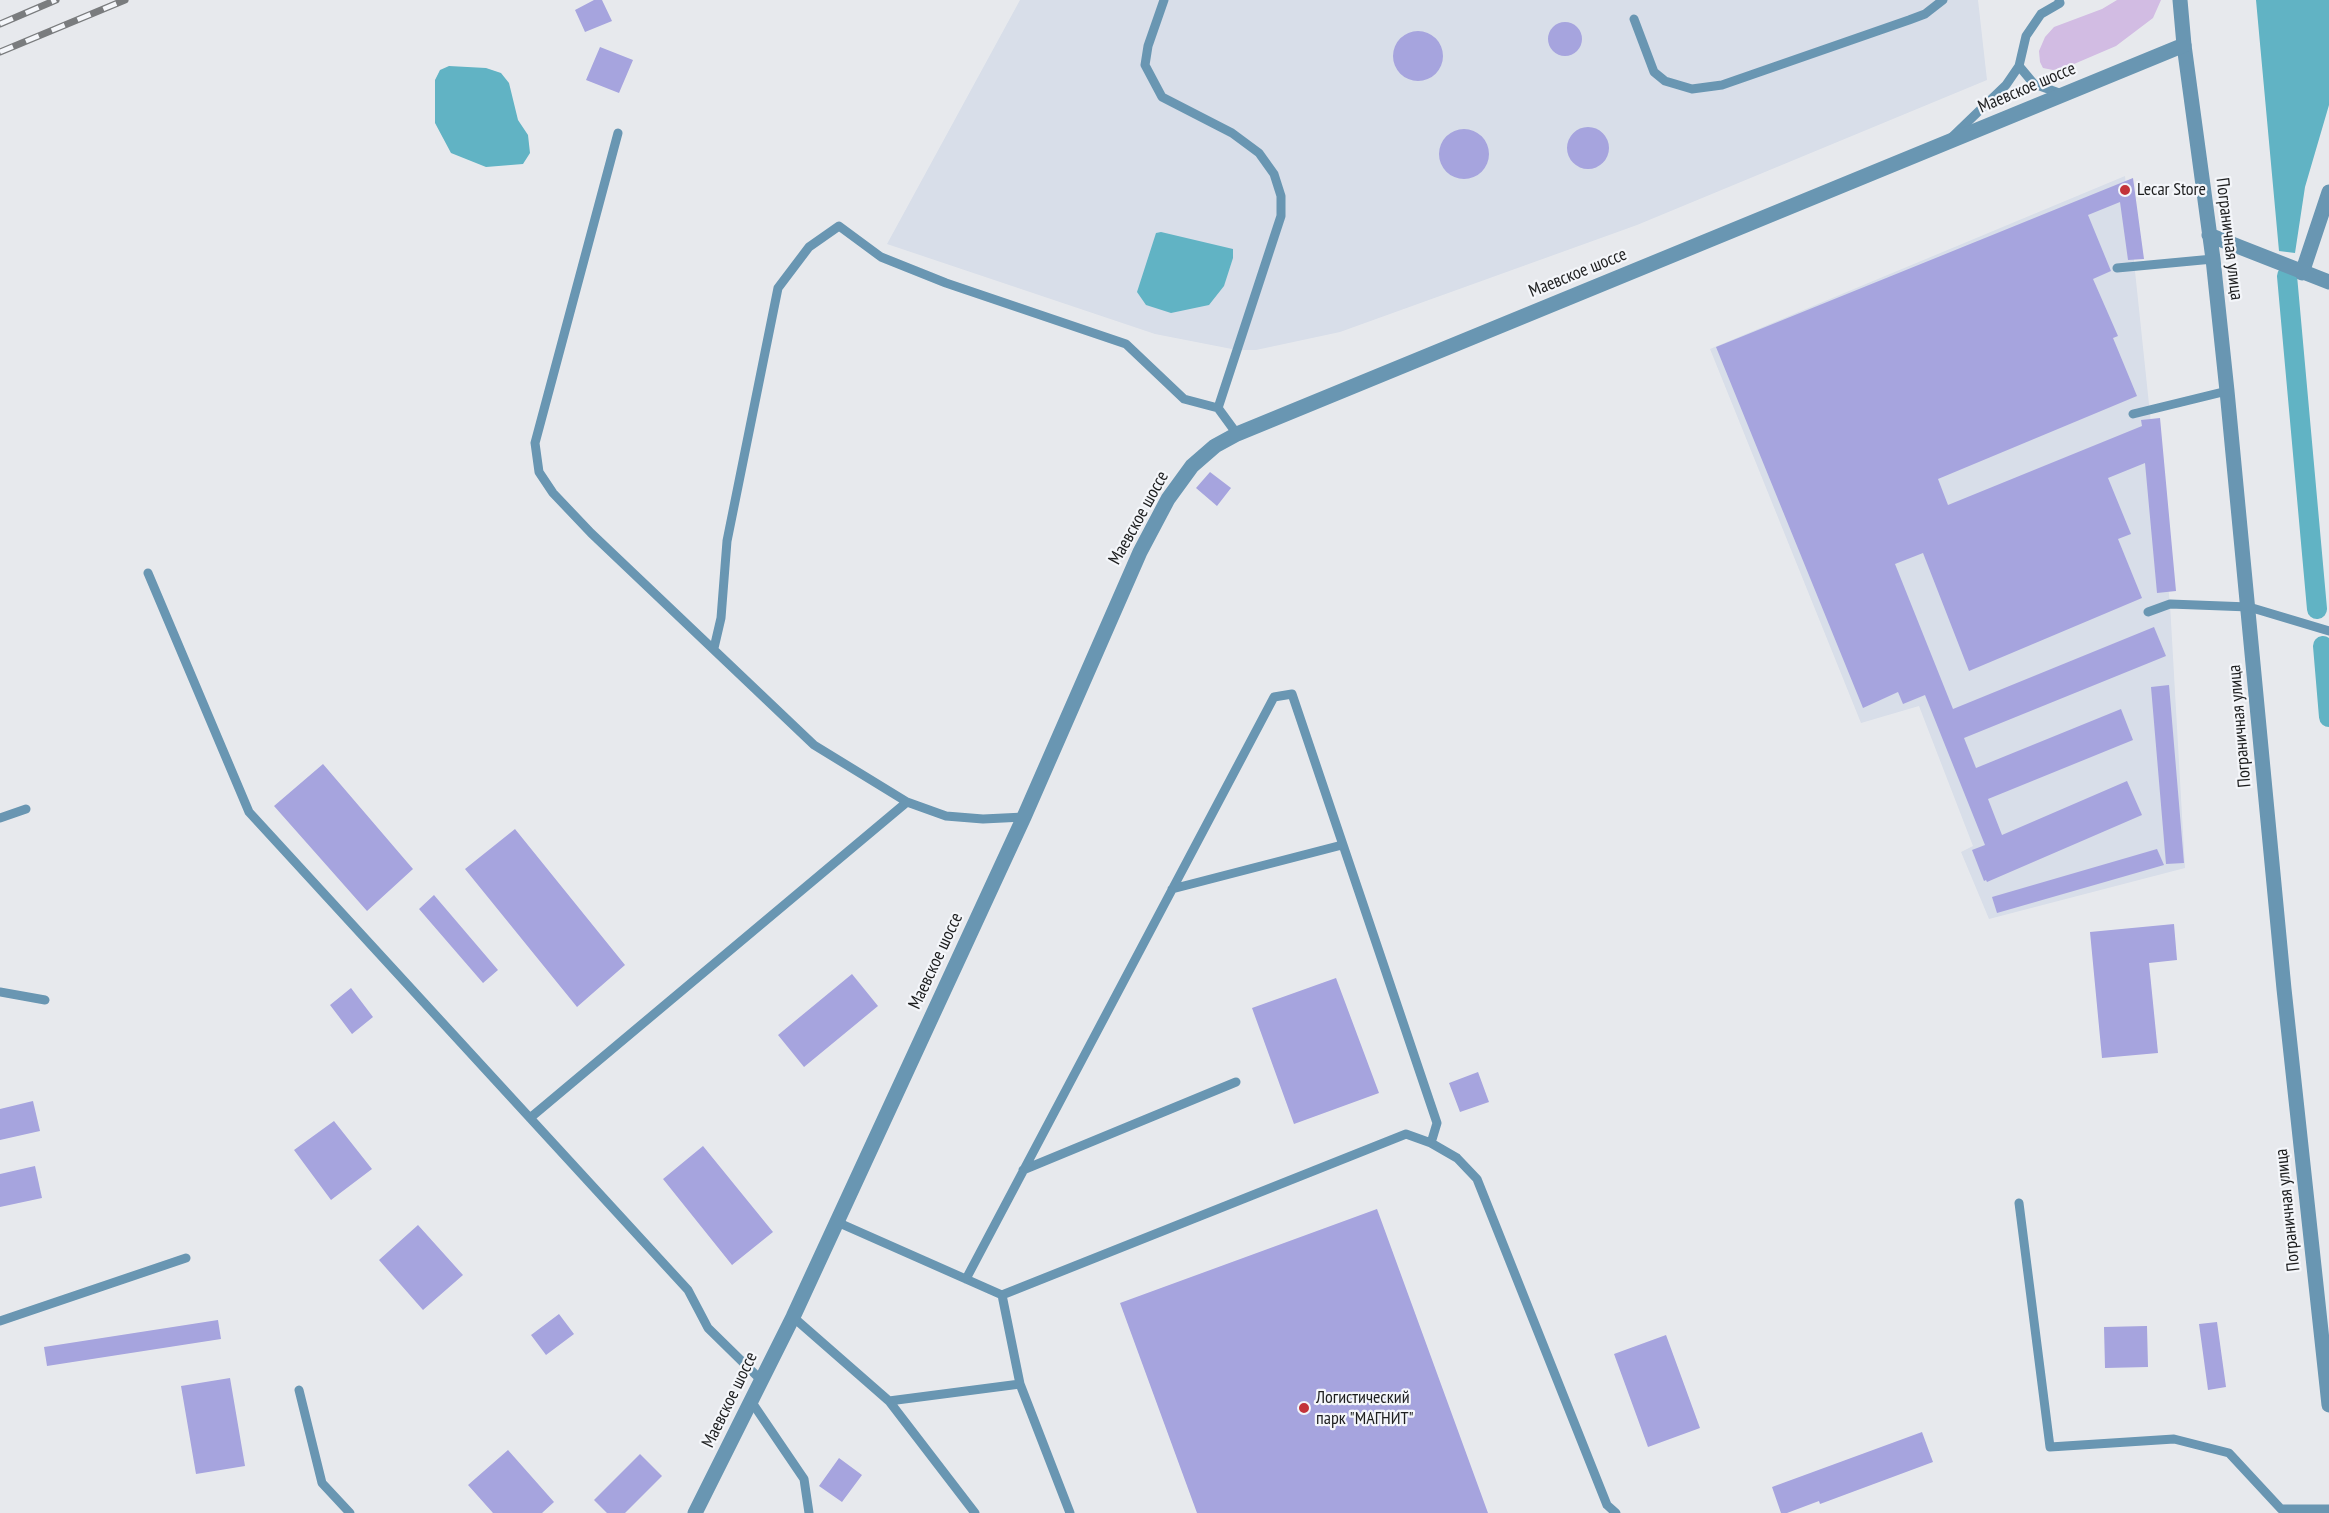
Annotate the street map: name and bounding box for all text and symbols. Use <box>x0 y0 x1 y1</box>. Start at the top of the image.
street label: Маевское шоссе <box>1975 58 2079 118</box>
street label: Пограничная улица <box>2211 177 2247 301</box>
place label: Lecar Store <box>2137 179 2206 201</box>
marker: Lecar Store <box>2118 183 2132 197</box>
street label: Маевское шоссе <box>1526 244 1630 302</box>
street label: Маевское шоссе <box>1104 467 1174 569</box>
street label: Пограничная улица <box>2224 664 2256 788</box>
street label: Маевское шоссе <box>904 909 968 1013</box>
street label: Пограничная улица <box>2271 1148 2305 1272</box>
street label: Маевское шоссе <box>698 1349 762 1451</box>
place label: Логистический парк "МАГНИТ" <box>1316 1387 1414 1430</box>
marker: Логистический парк "МАГНИТ" <box>1297 1401 1311 1415</box>

